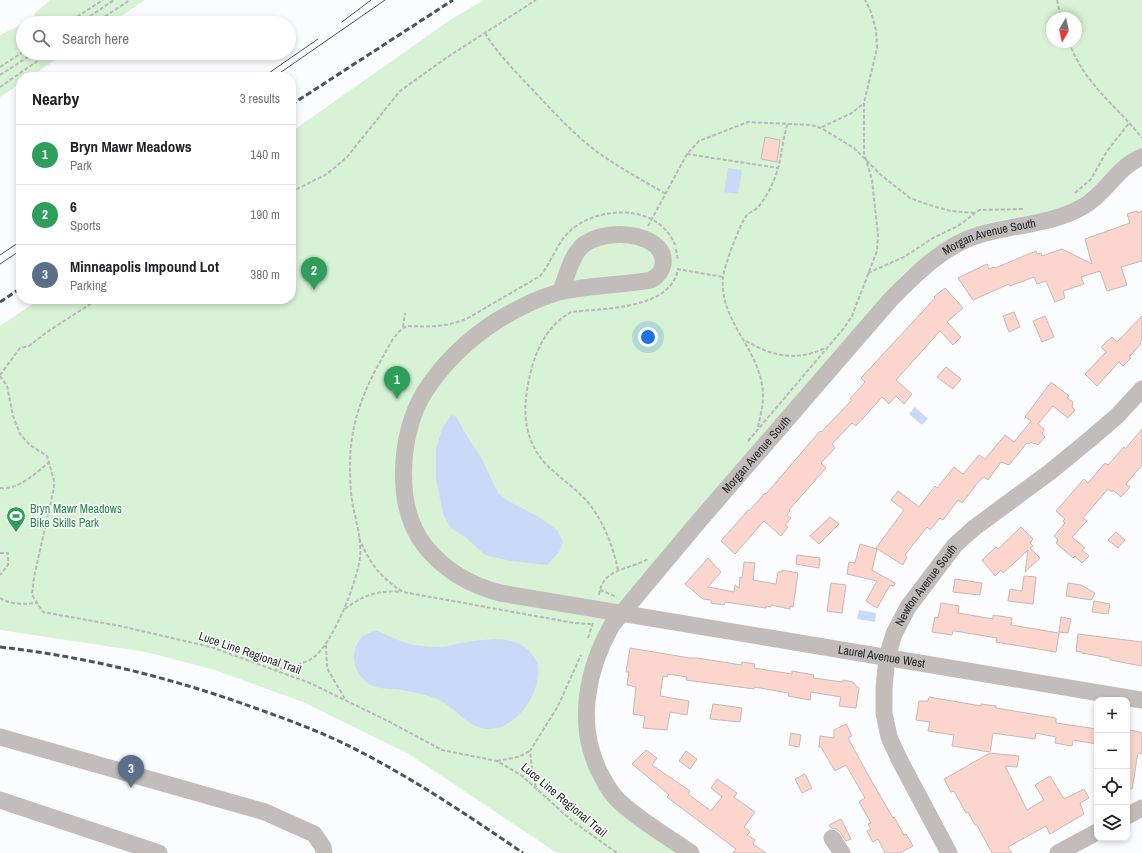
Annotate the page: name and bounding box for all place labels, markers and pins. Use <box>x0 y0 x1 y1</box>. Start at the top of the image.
pin: 2 <box>301 257 327 290</box>
pin: 1 <box>384 366 410 399</box>
place label: Bryn Mawr Meadows Bike Skills Park <box>30 501 122 531</box>
sports icon: Bryn Mawr Meadows Bike Skills Park <box>5 505 27 533</box>
pin: 3 <box>118 755 144 788</box>

